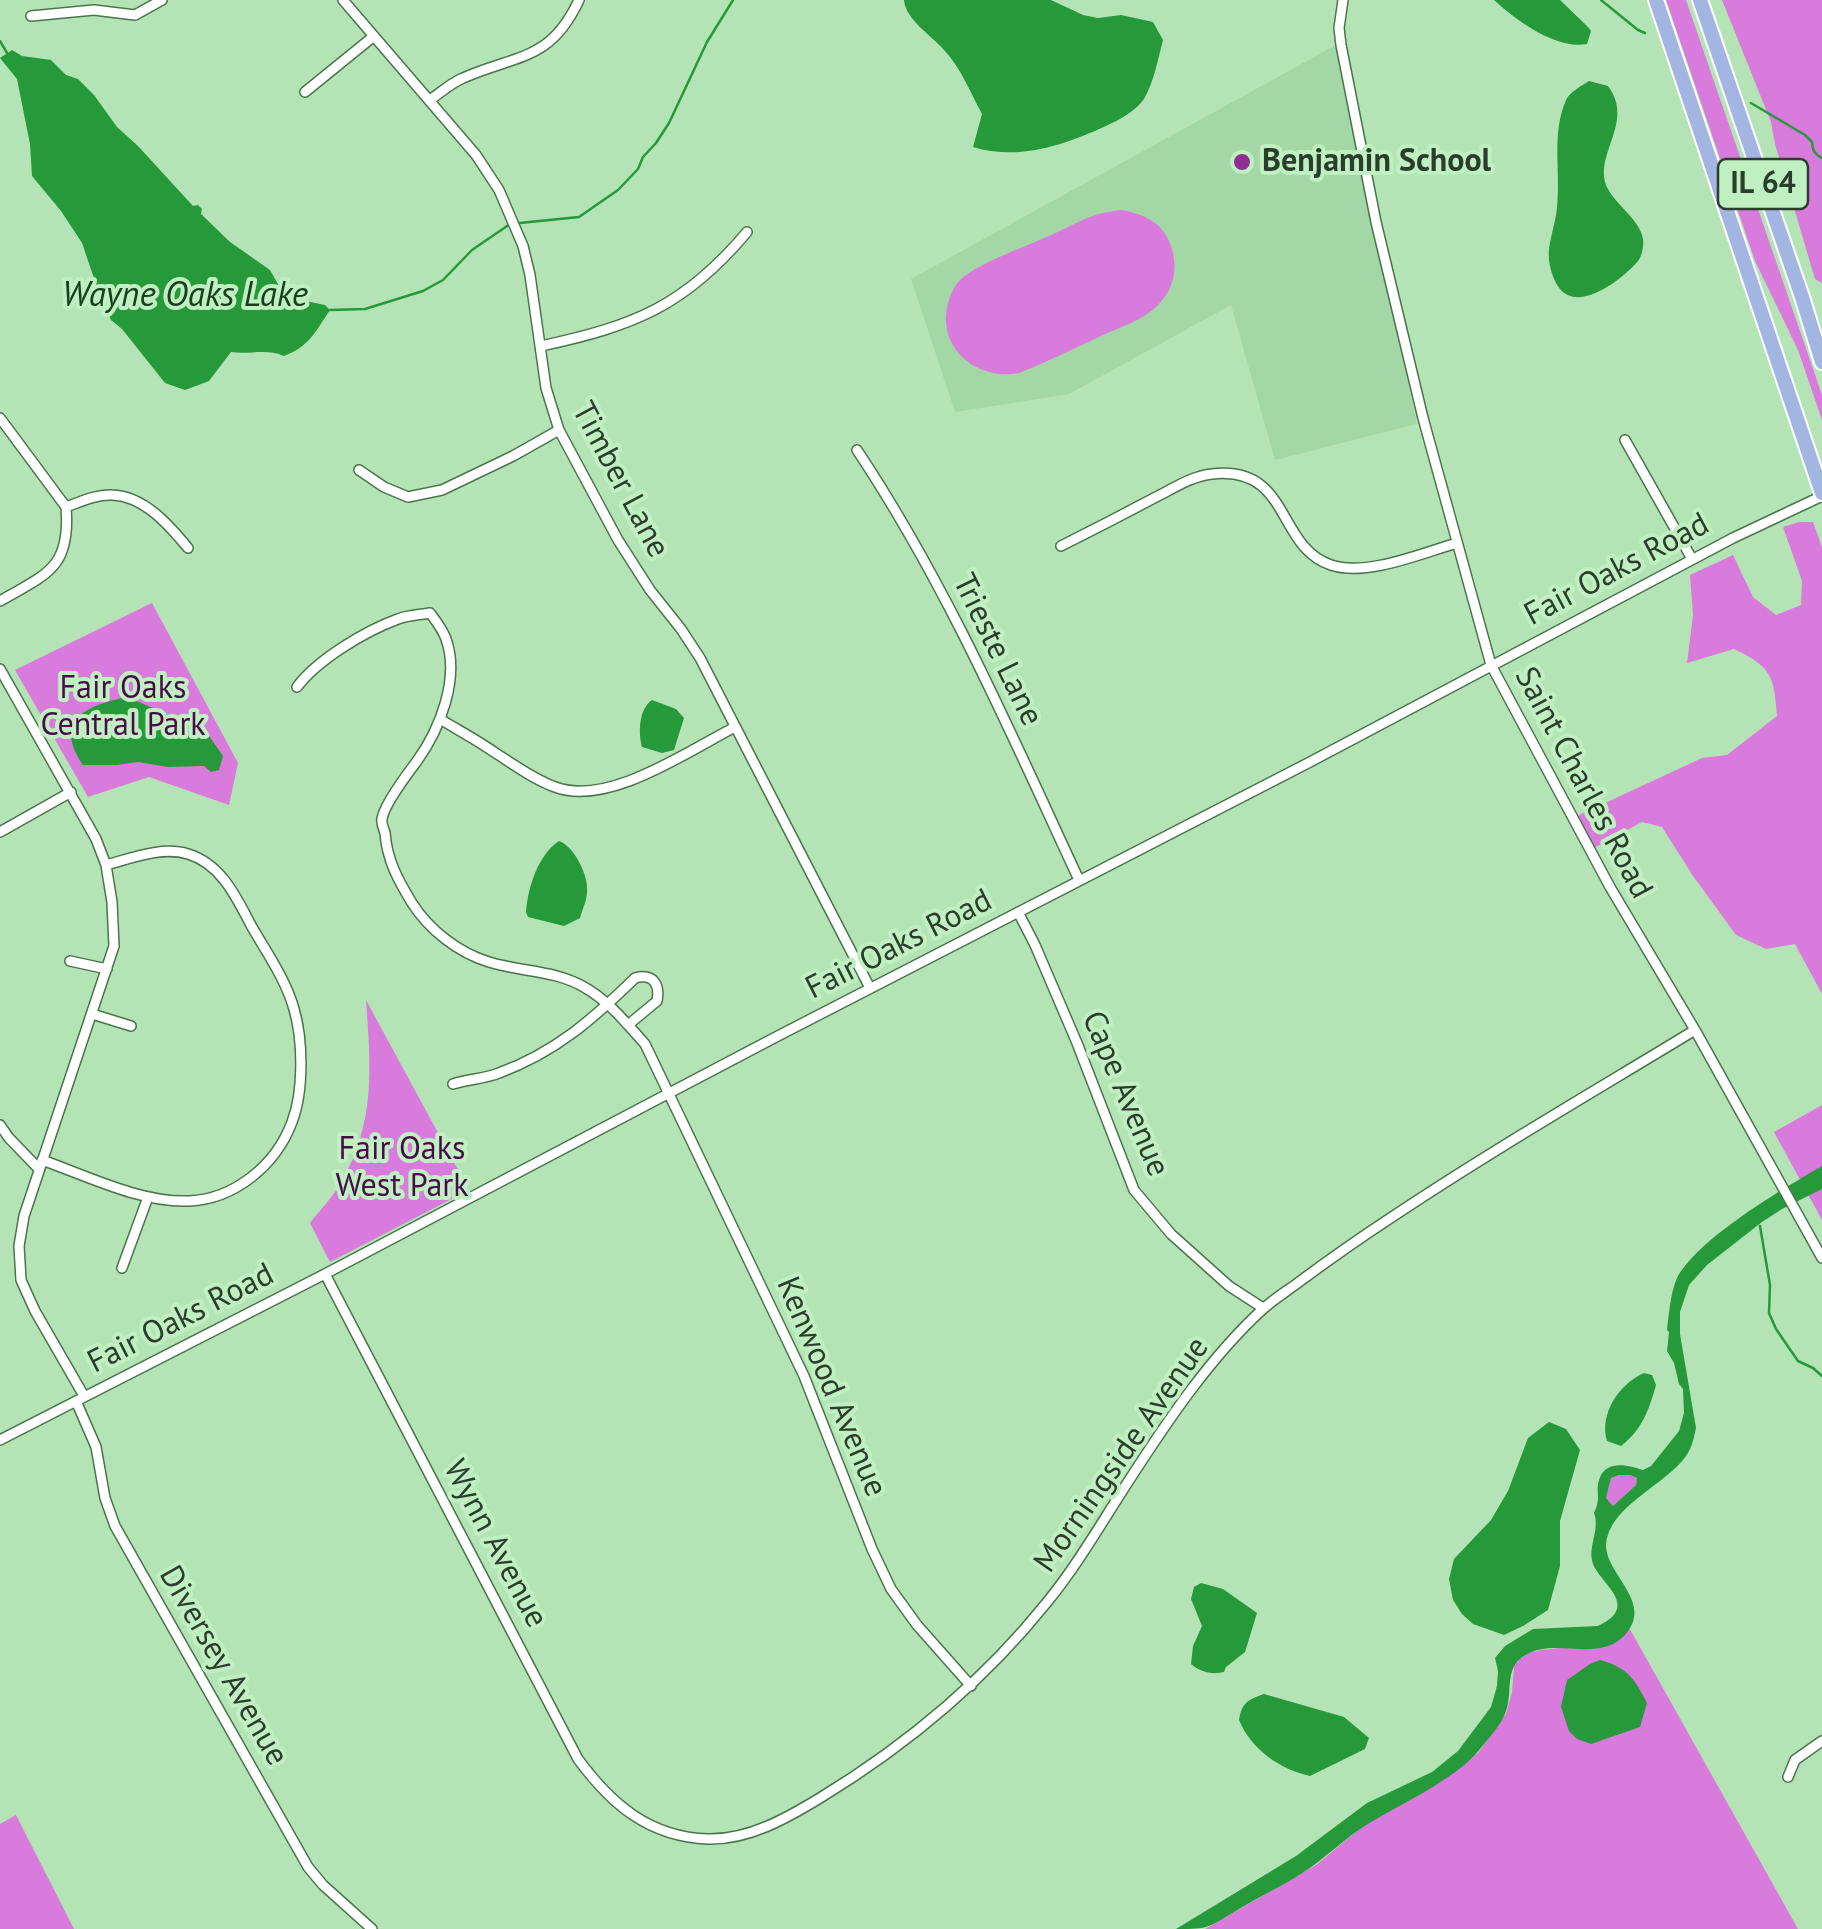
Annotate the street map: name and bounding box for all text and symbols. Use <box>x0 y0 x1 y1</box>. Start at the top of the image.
place label: Benjamin School <box>1262 143 1491 181</box>
marker: Benjamin School <box>1231 151 1253 173</box>
road number: IL 64 <box>1718 159 1808 209</box>
water label: Wayne Oaks Lake <box>62 275 308 317</box>
street label: Timber Lane <box>563 396 677 564</box>
street label: Fair Oaks Road <box>1518 505 1716 635</box>
street label: Trieste Lane <box>944 568 1050 732</box>
street label: Saint Charles Road <box>1506 661 1660 905</box>
park label: Fair Oaks Central Park <box>40 670 206 745</box>
street label: Fair Oaks Road <box>800 882 998 1008</box>
street label: Cape Avenue <box>1073 1006 1177 1182</box>
park label: Fair Oaks West Park <box>335 1131 469 1206</box>
street label: Fair Oaks Road <box>82 1256 280 1382</box>
street label: Kenwood Avenue <box>767 1271 895 1503</box>
street label: Morningside Avenue <box>1027 1330 1217 1580</box>
street label: Wynn Avenue <box>435 1454 555 1634</box>
street label: Diversey Avenue <box>150 1559 296 1773</box>

